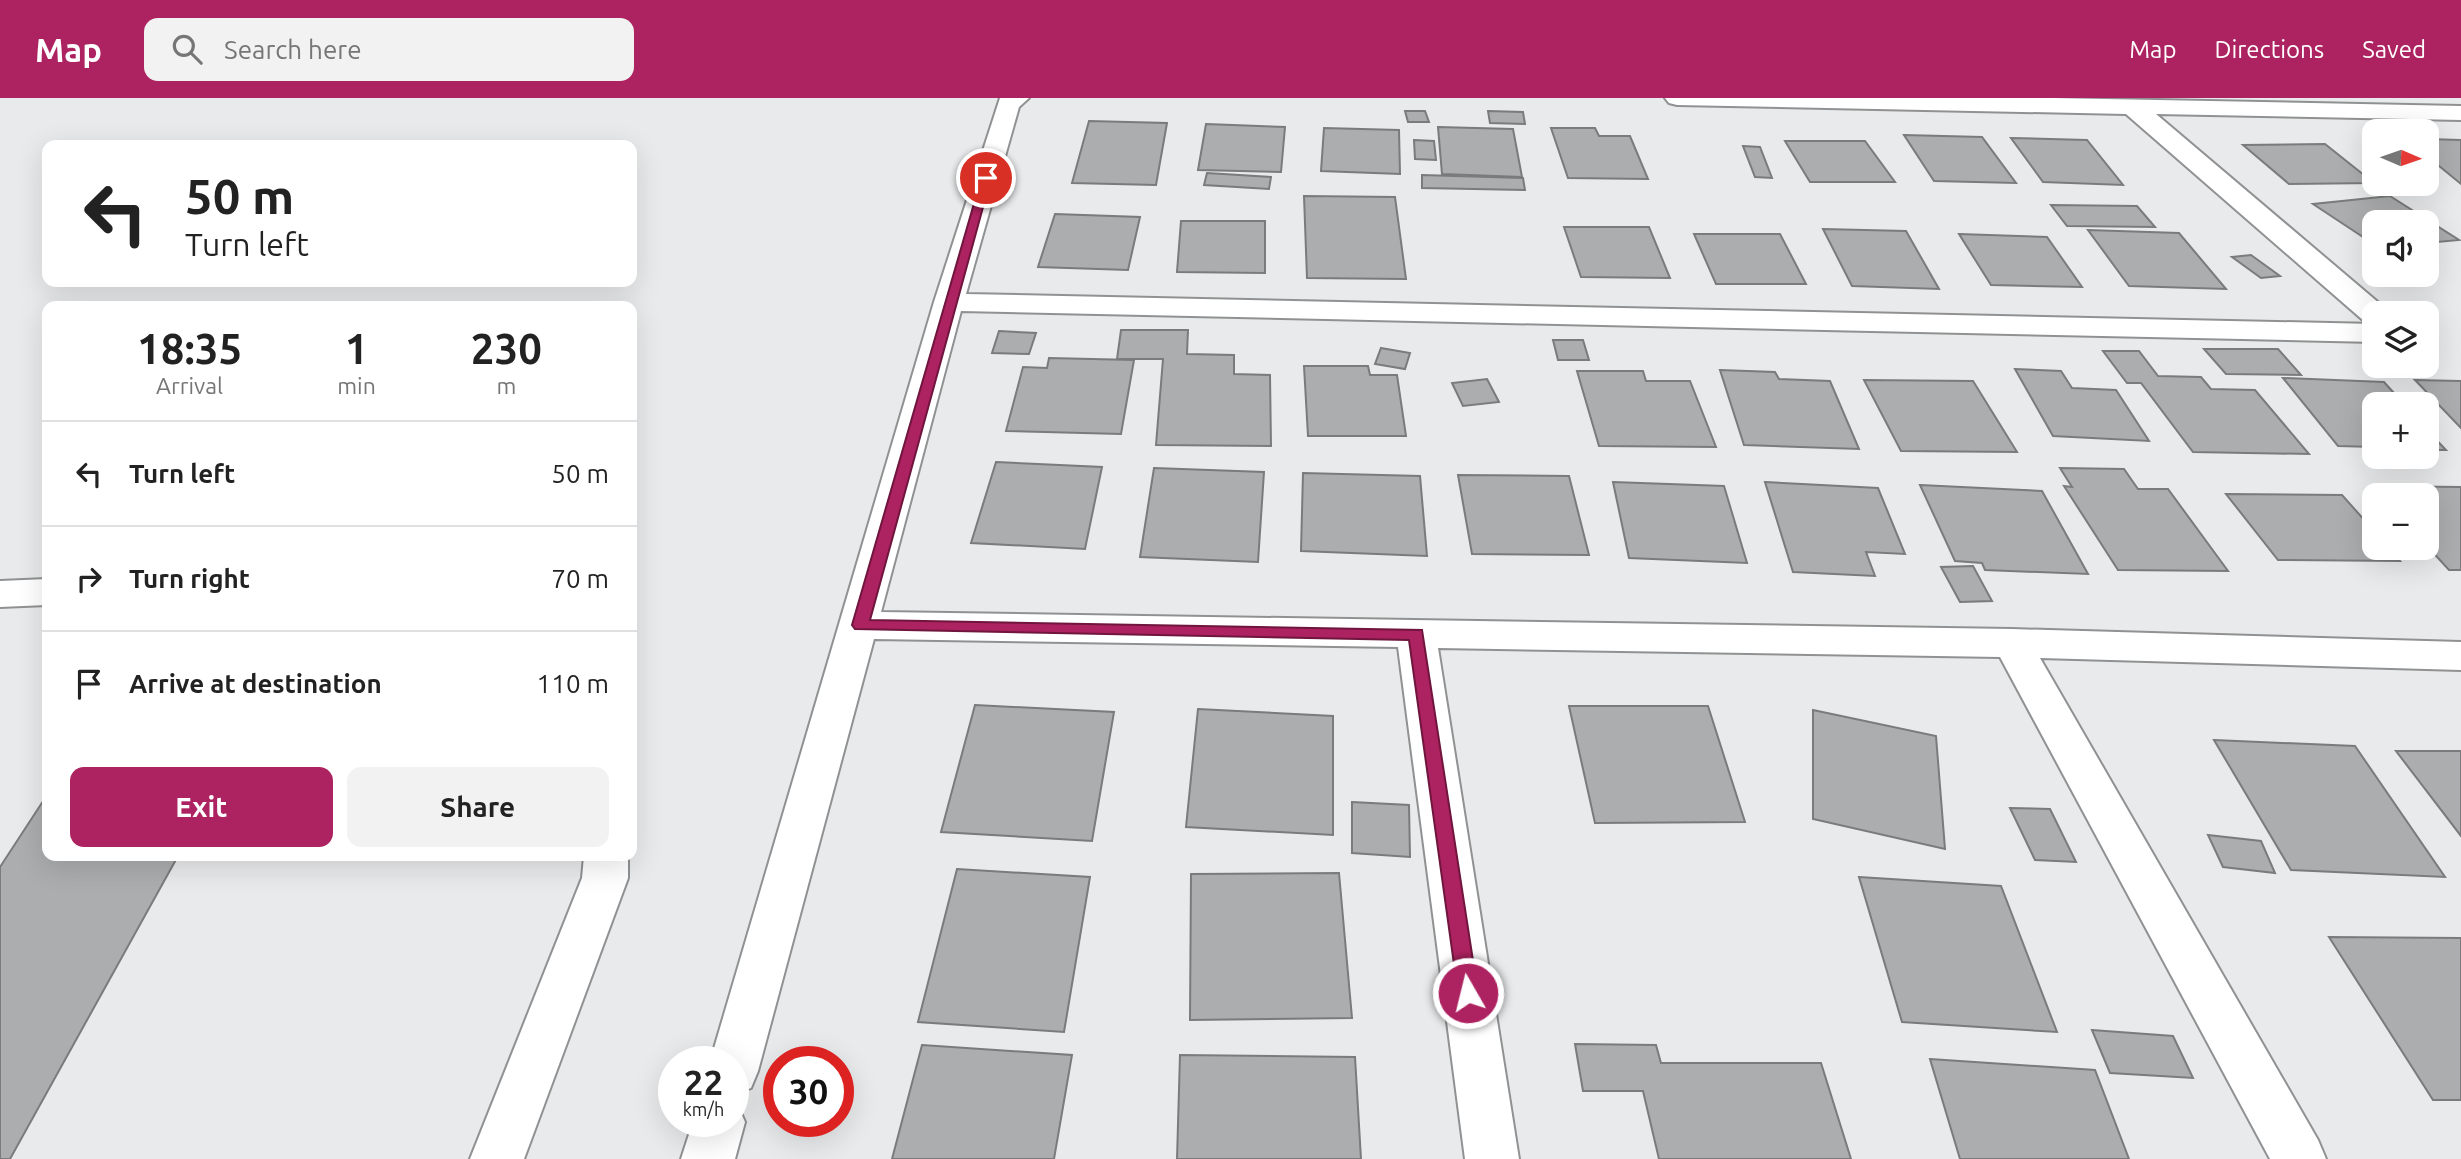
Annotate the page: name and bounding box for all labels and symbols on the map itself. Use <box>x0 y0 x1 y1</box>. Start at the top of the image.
north arrow <box>2362 119 2440 196</box>
pin <box>956 148 1016 208</box>
position arrow <box>1431 956 1505 1030</box>
speed limit sign: 30 <box>763 1046 854 1137</box>

